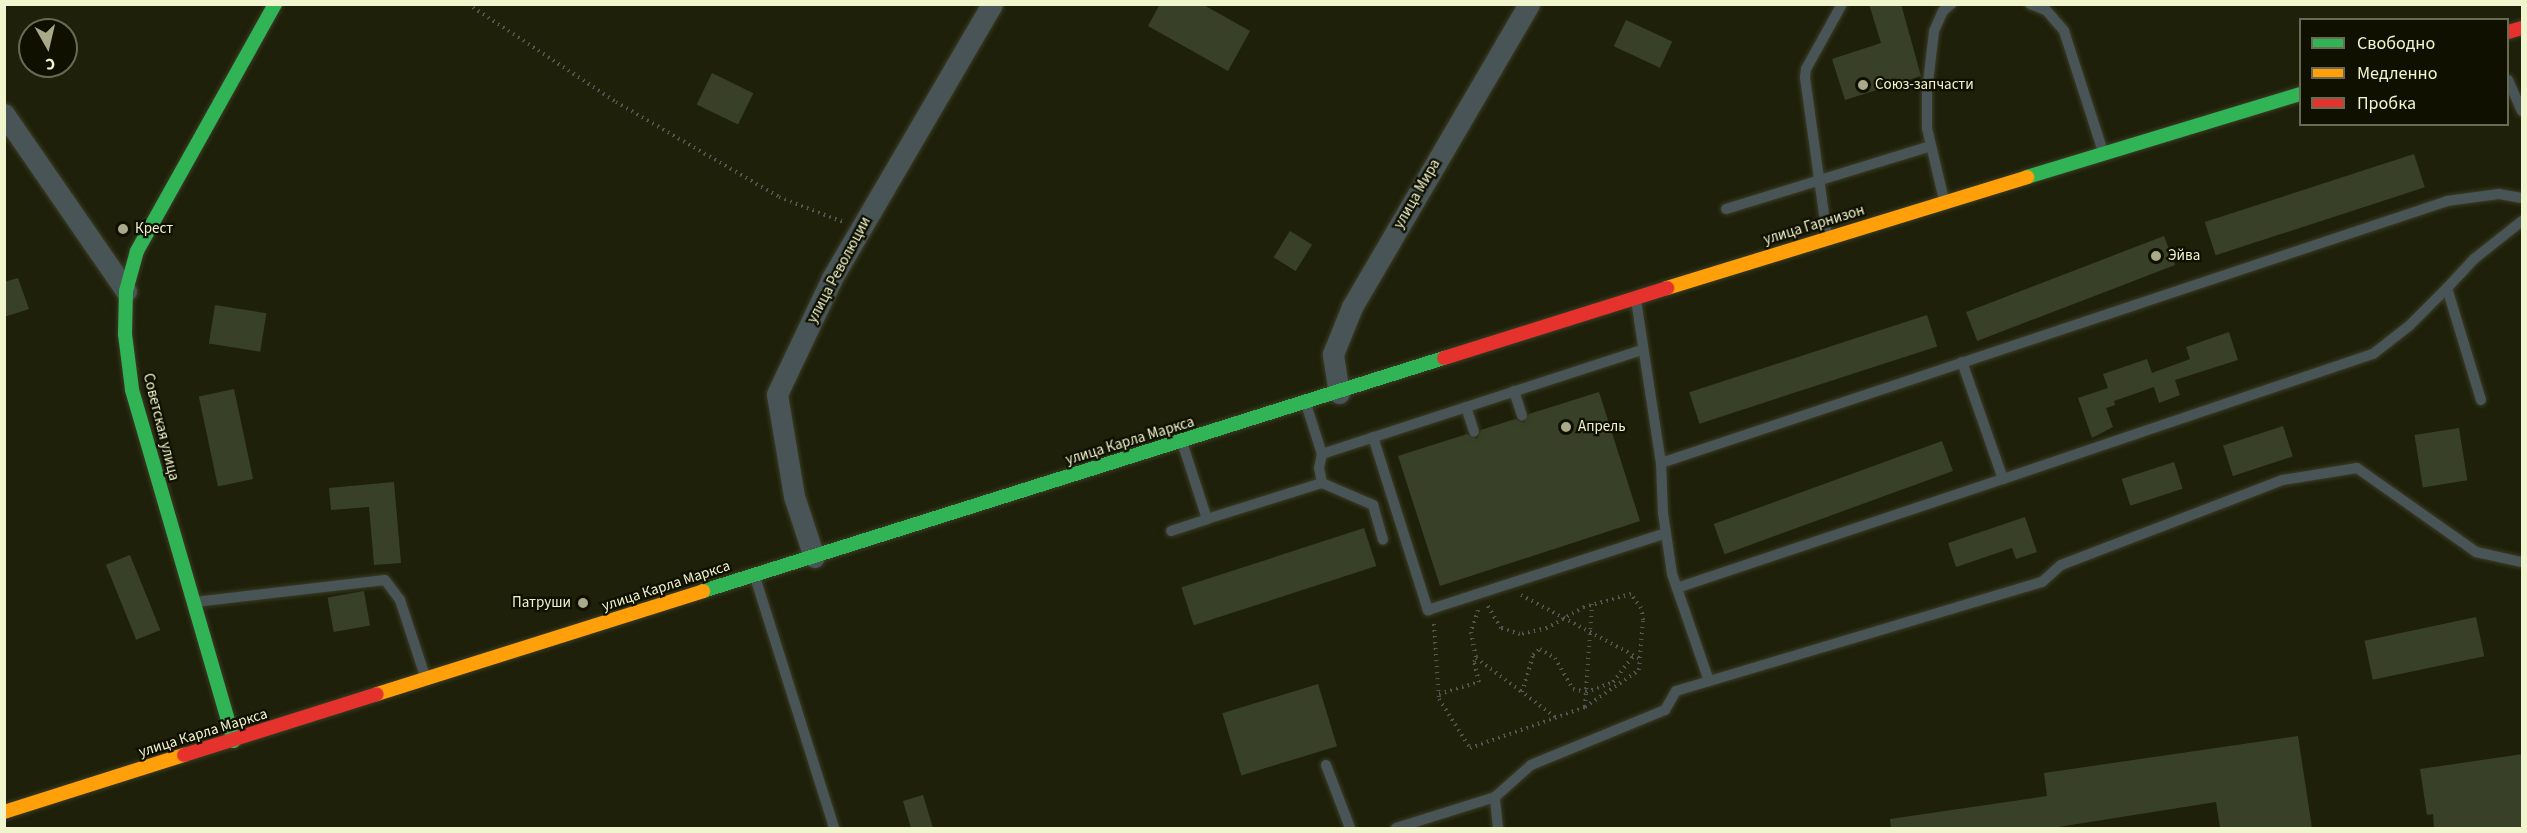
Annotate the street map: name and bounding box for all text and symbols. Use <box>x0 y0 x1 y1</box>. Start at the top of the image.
north arrow <box>18 18 78 78</box>
legend <box>2299 18 2509 126</box>
text: Свободно <box>2357 31 2435 56</box>
text: С <box>44 52 56 75</box>
text: Медленно <box>2357 61 2437 86</box>
place label: Союз-запчасти <box>1875 76 1974 94</box>
marker: Союз-запчасти <box>1856 78 1870 92</box>
text: Пробка <box>2357 91 2416 116</box>
street label: улица Мира <box>1390 156 1444 232</box>
street label: улица Гарнизон <box>1761 201 1867 249</box>
street label: улица Революции <box>803 214 875 326</box>
place label: Крест <box>135 220 173 238</box>
marker: Крест <box>116 222 130 236</box>
place label: Эйва <box>2168 247 2200 265</box>
marker: Эйва <box>2149 249 2163 263</box>
street label: Советская улица <box>139 371 183 483</box>
street label: улица Карла Маркса <box>1063 413 1197 469</box>
place label: Апрель <box>1578 418 1626 436</box>
marker: Апрель <box>1559 420 1573 434</box>
street label: улица Карла Маркса <box>600 557 732 615</box>
place label: Патруши <box>512 594 571 612</box>
marker: Патруши <box>576 596 590 610</box>
street label: улица Карла Маркса <box>136 705 270 761</box>

